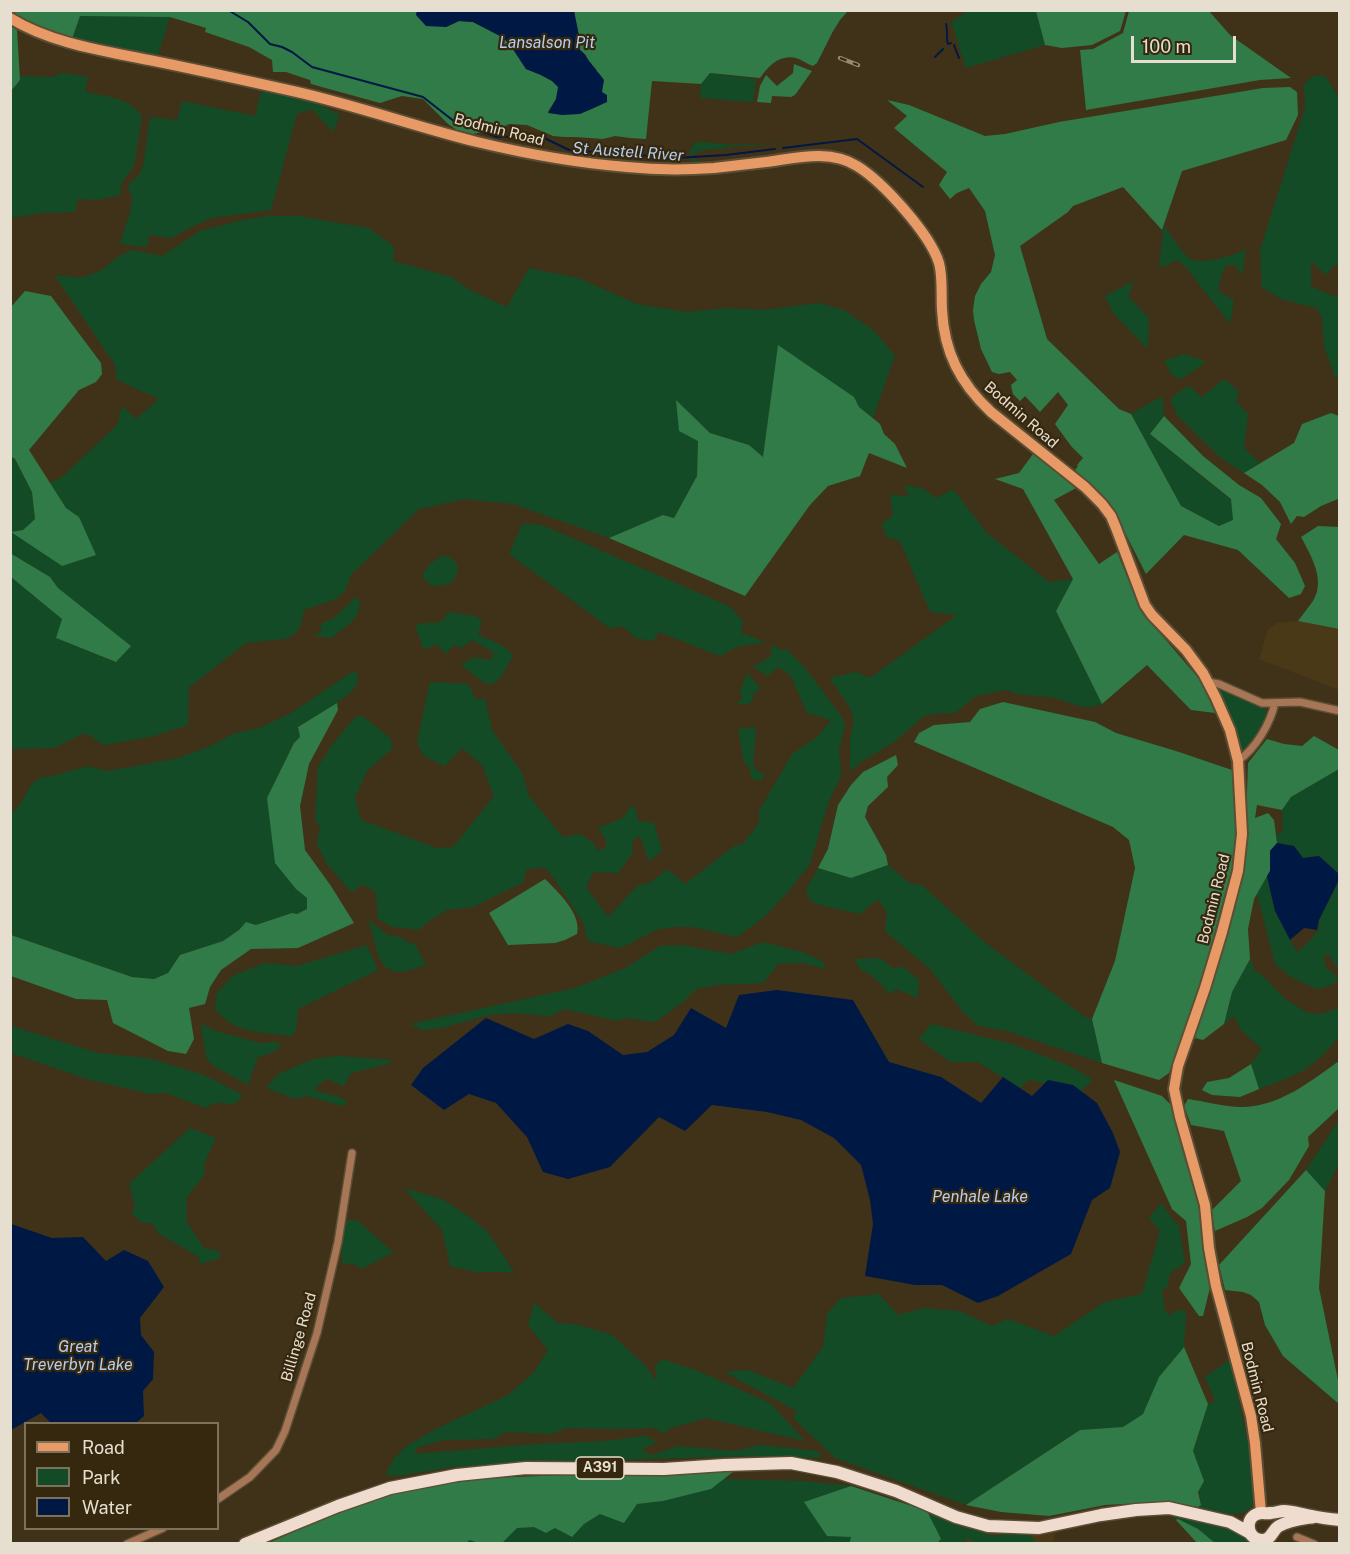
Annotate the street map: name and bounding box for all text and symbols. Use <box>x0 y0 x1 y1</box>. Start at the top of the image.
scale bar <box>1134 24 1239 62</box>
water label: Lansalson Pit <box>499 33 595 53</box>
text: 100 m <box>1142 36 1191 57</box>
street label: Bodmin Road <box>452 110 546 150</box>
water label: St Austell River <box>572 139 684 165</box>
street label: Bodmin Road <box>980 378 1062 452</box>
street label: Bodmin Road <box>1194 852 1234 946</box>
water label: Penhale Lake <box>932 1187 1028 1207</box>
street label: Billinge Road <box>278 1290 320 1384</box>
water label: Great Treverbyn Lake <box>23 1337 133 1375</box>
street label: Bodmin Road <box>1237 1340 1277 1434</box>
legend <box>24 1422 219 1530</box>
text: Road <box>82 1437 125 1458</box>
road number: A391 <box>576 1457 624 1479</box>
text: Park <box>82 1467 120 1488</box>
text: Water <box>82 1497 132 1518</box>

